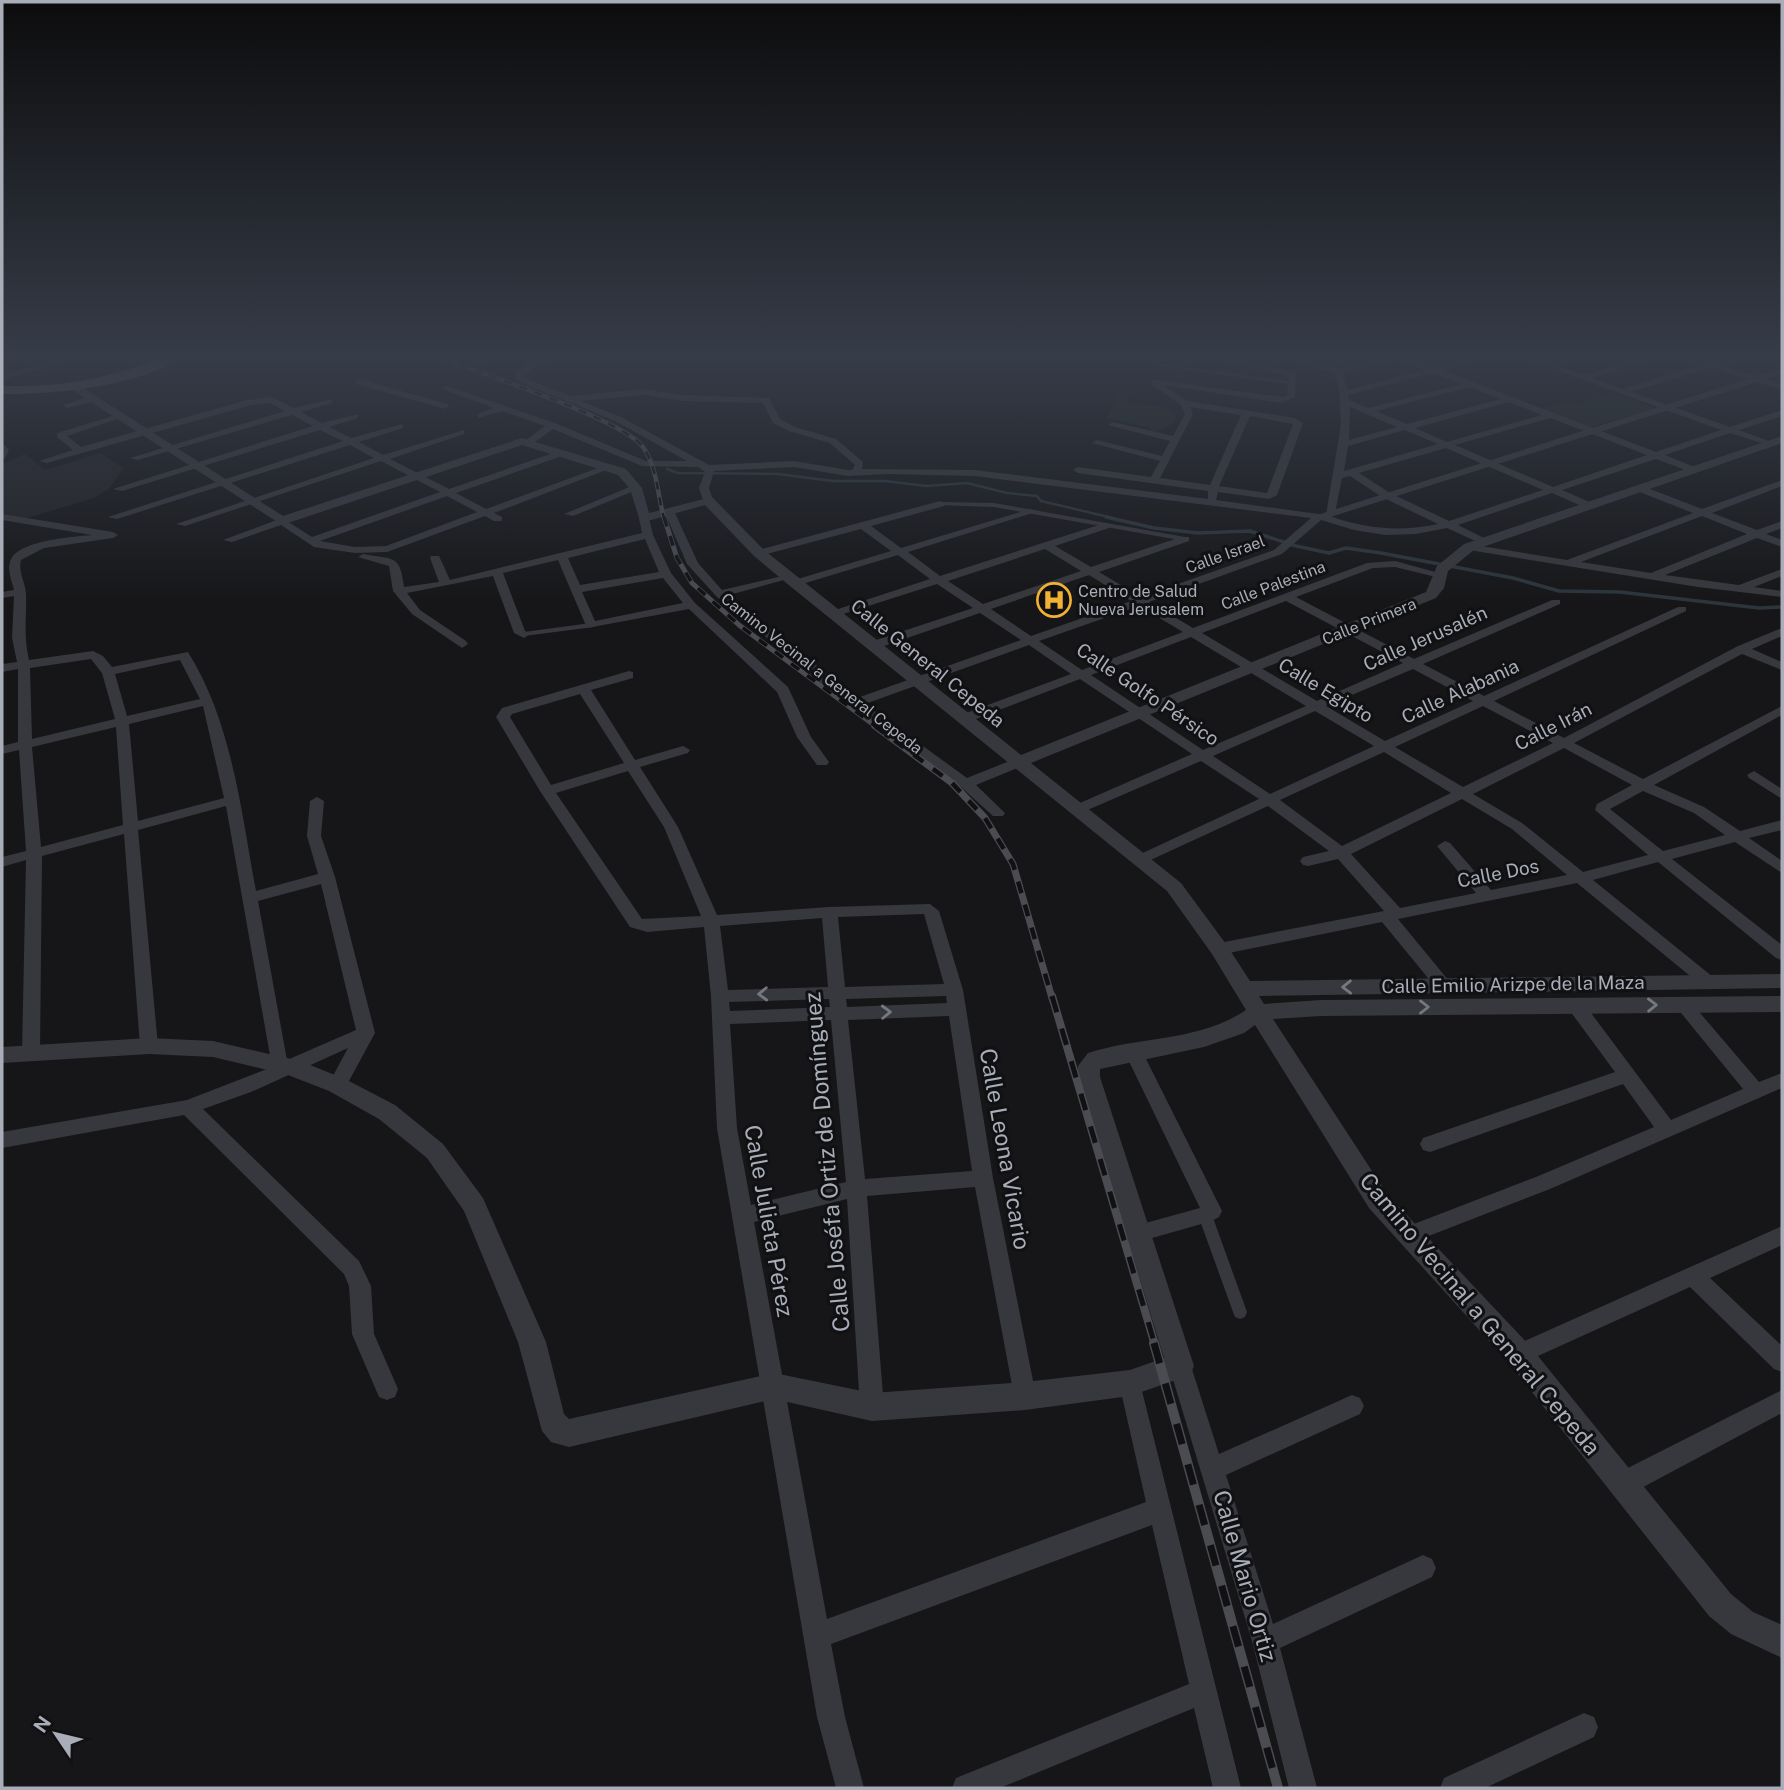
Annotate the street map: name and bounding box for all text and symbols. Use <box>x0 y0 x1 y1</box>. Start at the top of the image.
street label: Calle Israel <box>1183 531 1268 578</box>
street label: Calle Palestina <box>1218 557 1328 614</box>
hospital icon: Centro de Salud Nueva Jerusalem <box>1035 581 1073 619</box>
place label: Centro de Salud Nueva Jerusalem <box>1078 582 1204 619</box>
street label: Camino Vecinal a General Cepeda <box>717 589 926 758</box>
street label: Calle General Cepeda <box>847 594 1009 732</box>
street label: Calle Primera <box>1319 594 1419 649</box>
street label: Calle Jerusalén <box>1360 601 1490 675</box>
street label: Calle Golfo Pérsico <box>1072 638 1224 750</box>
street label: Calle Egipto <box>1275 653 1377 727</box>
street label: Calle Alabania <box>1398 654 1522 728</box>
street label: Calle Irán <box>1511 697 1595 755</box>
street label: Calle Dos <box>1455 854 1541 892</box>
street label: Calle Emilio Arizpe de la Maza <box>1381 971 1645 997</box>
one-way arrow <box>1341 979 1352 994</box>
one-way arrow <box>758 987 769 1002</box>
street label: Calle Joséfa Ortiz de Domínguez <box>798 991 855 1333</box>
one-way arrow <box>1646 997 1657 1012</box>
one-way arrow <box>1419 1000 1430 1015</box>
one-way arrow <box>881 1004 892 1019</box>
street label: Calle Leona Vicario <box>975 1046 1036 1252</box>
street label: Calle Julieta Pérez <box>739 1123 800 1319</box>
street label: Camino Vecinal a General Cepeda <box>1354 1167 1606 1460</box>
street label: Calle Mario Ortiz <box>1208 1487 1283 1665</box>
north arrow <box>21 1699 91 1769</box>
text: N <box>29 1712 55 1737</box>

